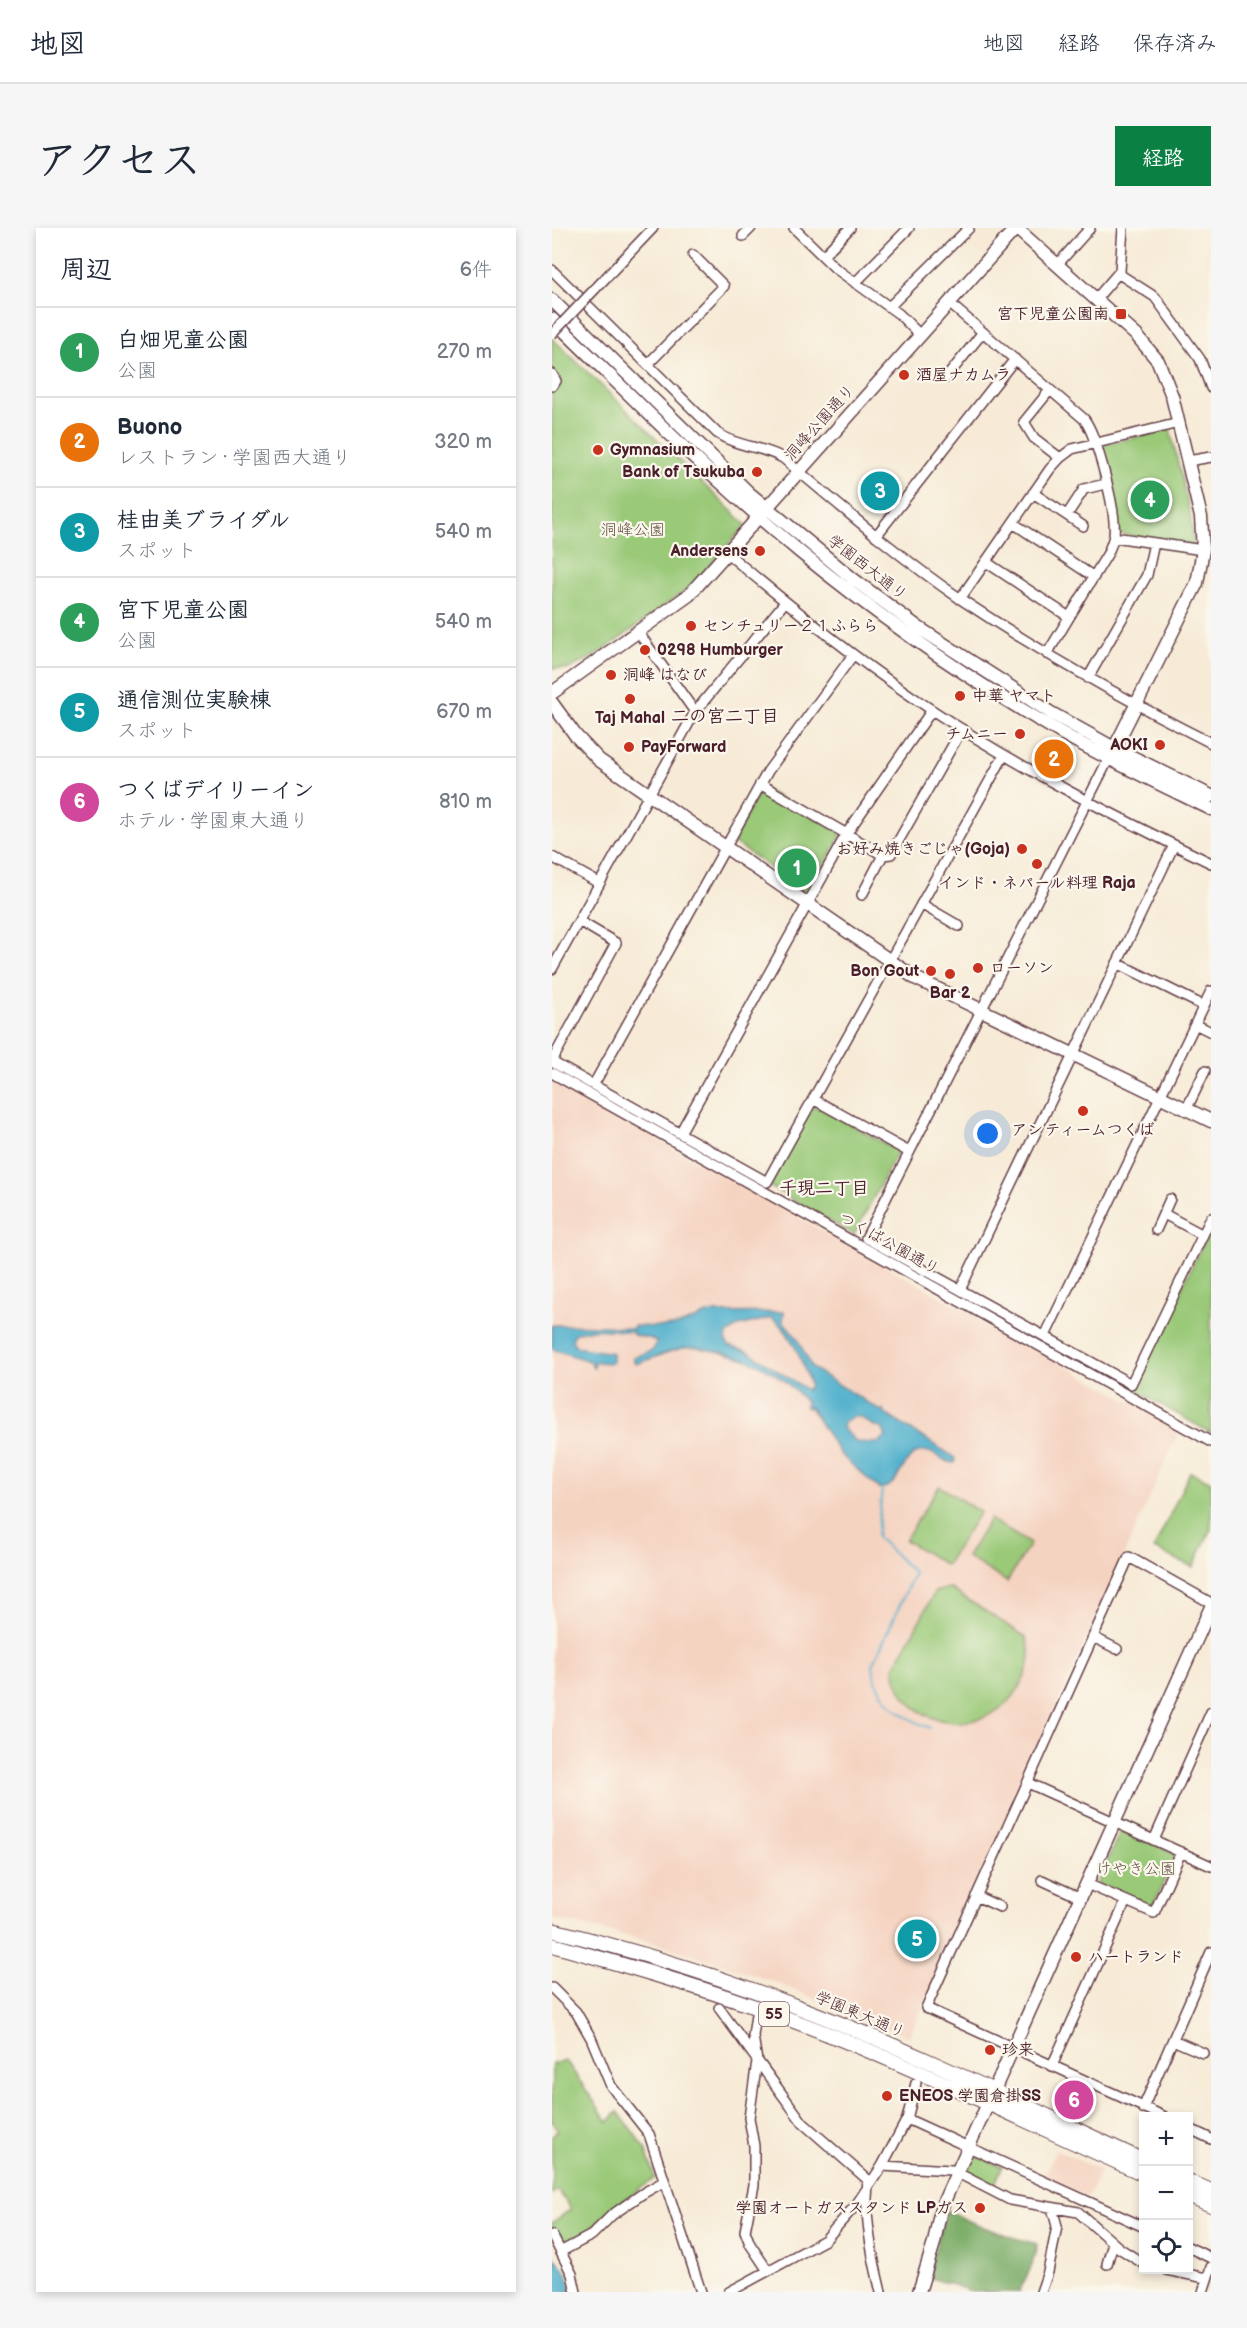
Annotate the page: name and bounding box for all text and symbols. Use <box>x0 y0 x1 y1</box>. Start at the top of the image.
text: 地図 <box>30 28 86 61</box>
text: 地図 <box>983 31 1025 56</box>
text: 経路 <box>1058 31 1100 56</box>
text: 保存済み <box>1133 31 1217 56</box>
button: 経路 <box>1115 126 1211 186</box>
text: アクセス <box>36 136 201 187</box>
text: 周辺 <box>60 255 112 286</box>
text: 6件 <box>460 258 492 282</box>
place label: 宮下児童公園南 <box>997 305 1109 324</box>
marker: 宮下児童公園南 <box>1114 307 1128 321</box>
text: 白畑児童公園 <box>117 327 249 354</box>
text: 1 <box>75 340 84 364</box>
text: 270 m <box>437 340 492 364</box>
text: 公園 <box>117 359 157 383</box>
place label: 酒屋ナカムラ <box>916 366 1011 385</box>
marker: 酒屋ナカムラ <box>897 368 911 382</box>
street label: 洞峰公園通り <box>781 381 859 465</box>
text: Buono <box>117 414 182 441</box>
text: 2 <box>74 430 85 454</box>
text: 320 m <box>434 430 492 454</box>
place label: Gymnasium <box>610 441 695 460</box>
marker: Gymnasium <box>591 443 605 457</box>
text: レストラン · 学園西大通り <box>117 446 352 470</box>
place label: Bank of Tsukuba <box>622 463 745 482</box>
marker: Bank of Tsukuba <box>750 465 764 479</box>
pin: 3 <box>860 468 900 514</box>
pin: 4 <box>1130 478 1170 522</box>
text: 桂由美ブライダル <box>117 507 290 534</box>
text: 3 <box>74 520 85 544</box>
text: 540 m <box>435 520 492 544</box>
park label: 洞峰公園 <box>601 521 665 540</box>
street label: 学園西大通り <box>823 531 911 605</box>
text: スポット <box>117 539 197 563</box>
place label: Andersens <box>670 542 748 561</box>
marker: Andersens <box>753 544 767 558</box>
text: 宮下児童公園 <box>117 597 249 624</box>
text: 4 <box>74 610 85 634</box>
text: 540 m <box>435 610 492 634</box>
place label: センチュリー２１ふらら <box>703 617 879 636</box>
marker: センチュリー２１ふらら <box>684 619 698 633</box>
text: 公園 <box>117 629 157 653</box>
place label: 0298 Humburger <box>657 641 783 660</box>
marker: 0298 Humburger <box>638 643 652 657</box>
place label: 洞峰 はなび <box>623 666 707 685</box>
marker: 洞峰 はなび <box>604 668 618 682</box>
text: 通信測位実験棟 <box>117 687 271 714</box>
place label: 中華 ヤマト <box>972 687 1056 706</box>
marker: 中華 ヤマト <box>953 689 967 703</box>
marker: Taj Mahal <box>623 692 637 706</box>
text: 5 <box>74 700 85 724</box>
text: 670 m <box>436 700 492 724</box>
district label: 二の宮二丁目 <box>671 706 779 727</box>
place label: Taj Mahal <box>595 709 665 728</box>
text: スポット <box>117 719 197 743</box>
place label: チムニー <box>945 725 1008 744</box>
marker: チムニー <box>1013 727 1027 741</box>
pin: 2 <box>1034 736 1074 782</box>
place label: AOKI <box>1109 736 1148 755</box>
place label: PayForward <box>641 738 726 757</box>
marker: AOKI <box>1153 738 1167 752</box>
marker: PayForward <box>622 740 636 754</box>
text: つくばデイリーイン <box>117 777 315 804</box>
text: 6 <box>73 790 86 814</box>
text: 810 m <box>439 790 492 814</box>
text: ホテル · 学園東大通り <box>117 809 309 833</box>
place label: お好み焼きごじゃ(Goja) <box>837 840 1010 859</box>
marker: お好み焼きごじゃ(Goja) <box>1015 842 1029 856</box>
pin: 1 <box>778 846 816 890</box>
marker: インド・ネパール料理 Raja <box>1030 857 1044 871</box>
place label: インド・ネパール料理 Raja <box>938 874 1136 893</box>
place label: ローソン <box>990 959 1054 978</box>
marker: ローソン <box>971 961 985 975</box>
place label: Bon Gout <box>850 962 920 981</box>
marker: Bon Gout <box>924 964 938 978</box>
marker: Bar 2 <box>943 967 957 981</box>
place label: Bar 2 <box>930 984 971 1003</box>
marker: アンティームつくば <box>1076 1104 1090 1118</box>
your location <box>973 1119 1002 1148</box>
place label: アンティームつくば <box>1011 1121 1155 1140</box>
district label: 千現二丁目 <box>779 1178 869 1199</box>
street label: つくば公園通り <box>835 1209 943 1279</box>
park label: けやき公園 <box>1096 1860 1176 1879</box>
pin: 5 <box>898 1916 937 1962</box>
place label: ハートランド <box>1088 1948 1184 1967</box>
marker: ハートランド <box>1069 1950 1083 1964</box>
street label: 学園東大通り <box>812 1987 908 2043</box>
road number: 55 <box>759 2002 789 2026</box>
place label: 珍来 <box>1002 2041 1034 2060</box>
marker: 珍来 <box>983 2043 997 2057</box>
pin: 6 <box>1054 2078 1094 2122</box>
place label: ENEOS 学園倉掛SS <box>899 2087 1041 2106</box>
marker: ENEOS 学園倉掛SS <box>880 2089 894 2103</box>
map controls <box>1139 2112 1193 2274</box>
button: + <box>1139 2112 1193 2166</box>
button: − <box>1139 2166 1193 2220</box>
place label: 学園オートガススタンド LPガス <box>735 2199 968 2218</box>
marker: 学園オートガススタンド LPガス <box>973 2201 987 2215</box>
button: locate <box>1139 2220 1193 2274</box>

